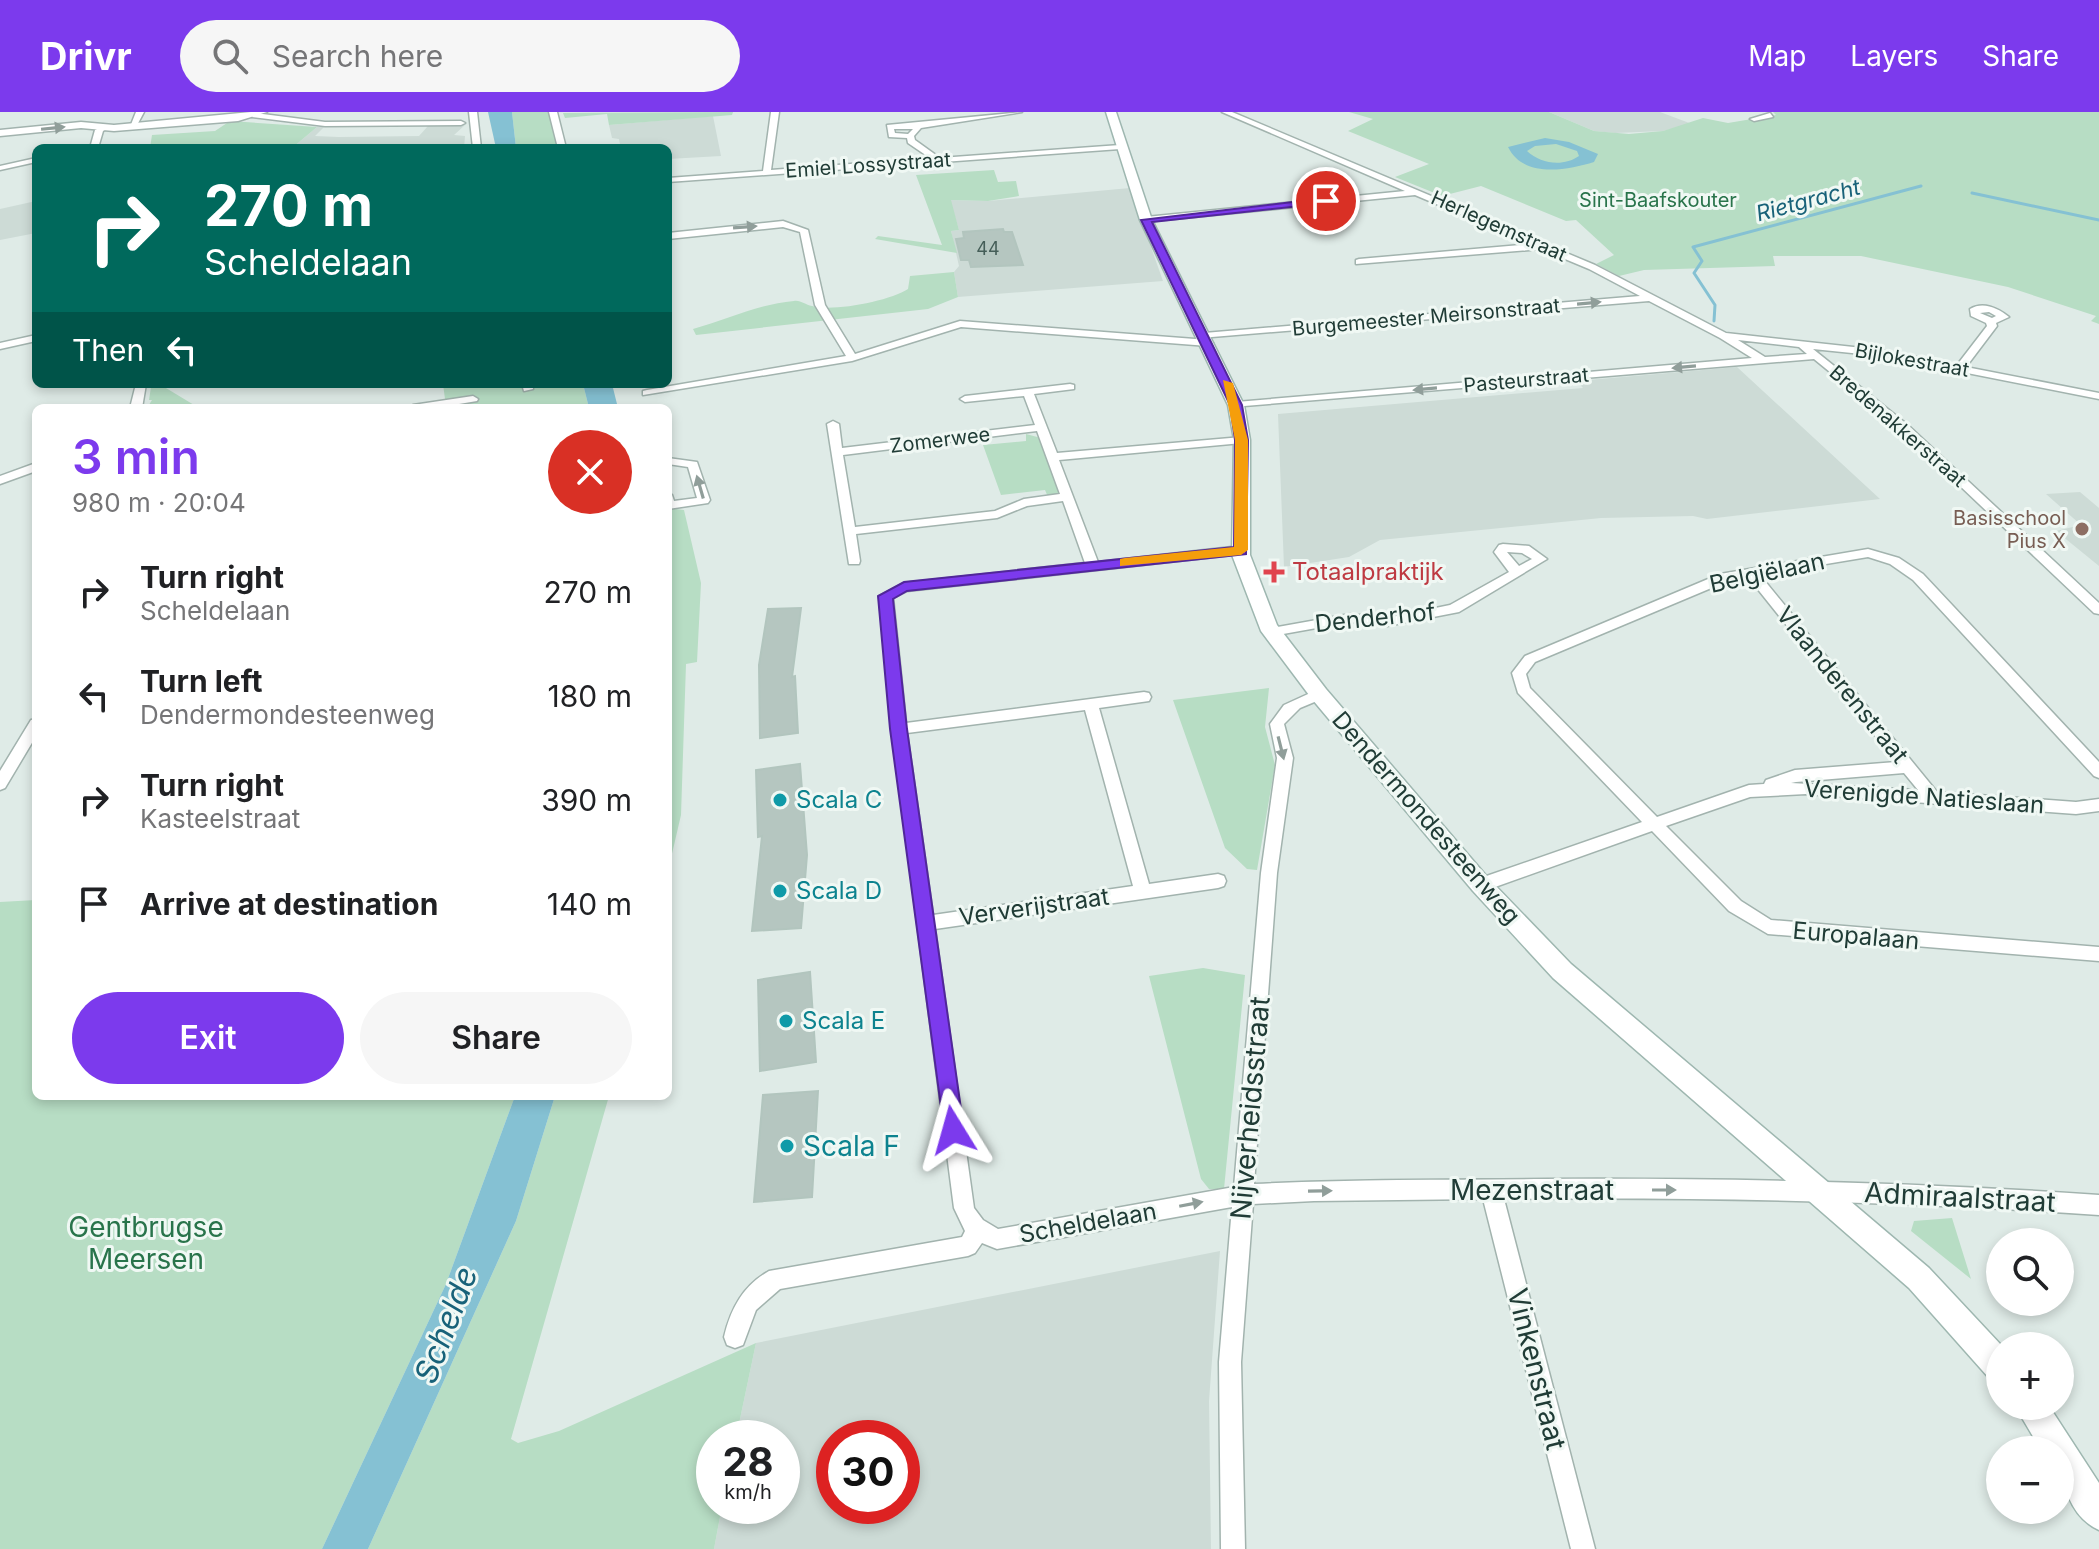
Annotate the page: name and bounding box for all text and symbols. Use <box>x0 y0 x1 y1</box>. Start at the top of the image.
search box <box>180 20 740 92</box>
text: Drivr <box>40 33 132 79</box>
icon: search <box>208 34 252 78</box>
text: Search here <box>272 38 443 74</box>
text: Map <box>1748 39 1806 73</box>
text: Layers <box>1850 39 1938 73</box>
text: Share <box>1982 39 2059 73</box>
one-way arrow <box>41 121 66 134</box>
street label: Emiel Lossystraat <box>784 147 952 183</box>
pin <box>1292 167 1360 235</box>
text: 270 m <box>204 172 373 240</box>
water label: Rietgracht <box>1753 173 1864 226</box>
icon: right <box>72 176 176 280</box>
icon: arrive <box>1304 179 1348 223</box>
street label: Herlegemstraat <box>1427 185 1571 267</box>
park label: Sint-Baafskouter <box>1579 188 1737 212</box>
one-way arrow <box>733 220 758 233</box>
house number: 44 <box>976 238 1000 259</box>
text: Scheldelaan <box>204 240 412 284</box>
street label: Burgemeester Meirsonstraat <box>1291 293 1561 341</box>
one-way arrow <box>1577 296 1602 309</box>
icon: left <box>160 328 204 372</box>
text: Then <box>72 332 144 368</box>
street label: Bijlokestraat <box>1853 338 1971 382</box>
street label: Bredenakkerstraat <box>1825 360 1972 492</box>
one-way arrow <box>1671 361 1696 374</box>
street label: Pasteurstraat <box>1462 363 1590 397</box>
one-way arrow <box>1412 383 1437 396</box>
street label: Zomerwee <box>889 422 991 458</box>
text: 3 min <box>72 427 200 486</box>
button: close <box>548 430 632 514</box>
one-way arrow <box>693 474 706 498</box>
text: 980 m · 20:04 <box>72 487 246 518</box>
place label: Basisschool Pius X <box>1953 506 2066 553</box>
marker: Basisschool Pius X <box>2073 520 2091 538</box>
street label: Belgiëlaan <box>1707 546 1827 599</box>
place label: Totaalpraktijk <box>1292 557 1444 586</box>
text: Turn right <box>140 559 284 595</box>
marker: Totaalpraktijk <box>1263 561 1285 583</box>
icon: right <box>72 570 116 614</box>
text: 270 m <box>544 574 632 610</box>
text: Scheldelaan <box>140 595 290 626</box>
street label: Denderhof <box>1313 597 1437 638</box>
street label: Vlaanderenstraat <box>1770 600 1915 769</box>
text: Turn left <box>140 663 262 699</box>
icon: left <box>72 674 116 718</box>
text: 180 m <box>548 678 632 714</box>
text: Dendermondesteenweg <box>140 699 435 730</box>
street label: Dendermondesteenweg <box>1326 705 1527 930</box>
one-way arrow <box>1275 735 1288 760</box>
text: Turn right <box>140 767 284 803</box>
street label: Verenigde Natieslaan <box>1803 774 2045 819</box>
icon: right <box>72 778 116 822</box>
text: 390 m <box>541 782 632 818</box>
place label: Scala C <box>796 785 882 814</box>
marker: Scala C <box>771 791 789 809</box>
text: Kasteelstraat <box>140 803 300 834</box>
place label: Scala D <box>796 876 882 905</box>
icon: arrive <box>72 882 116 926</box>
marker: Scala D <box>771 882 789 900</box>
street label: Ververijstraat <box>957 882 1111 931</box>
text: Arrive at destination <box>140 886 438 922</box>
text: 140 m <box>547 886 632 922</box>
street label: Europalaan <box>1792 916 1921 955</box>
button: Exit <box>72 992 344 1084</box>
button: Share <box>360 992 632 1084</box>
street label: Nijverheidsstraat <box>1223 995 1277 1221</box>
place label: Scala E <box>802 1006 885 1035</box>
marker: Scala E <box>777 1012 795 1030</box>
position arrow <box>911 1088 995 1172</box>
place label: Scala F <box>803 1129 900 1163</box>
marker: Scala F <box>778 1137 796 1155</box>
street label: Mezenstraat <box>1450 1173 1614 1207</box>
street label: Admiraalstraat <box>1863 1175 2057 1219</box>
one-way arrow <box>1652 1184 1677 1196</box>
one-way arrow <box>1308 1185 1333 1198</box>
street label: Scheldelaan <box>1017 1196 1159 1249</box>
one-way arrow <box>1179 1198 1204 1210</box>
park label: Gentbrugse Meersen <box>68 1210 224 1276</box>
map controls <box>1986 1228 2074 1524</box>
button: search <box>1986 1228 2074 1316</box>
water label: Schelde <box>405 1261 486 1389</box>
street label: Vinkenstraat <box>1501 1285 1573 1453</box>
button: + <box>1986 1332 2074 1420</box>
speed limit sign: 30 <box>816 1420 920 1524</box>
button: − <box>1986 1436 2074 1524</box>
text: 28 <box>722 1437 774 1486</box>
text: km/h <box>724 1480 772 1504</box>

